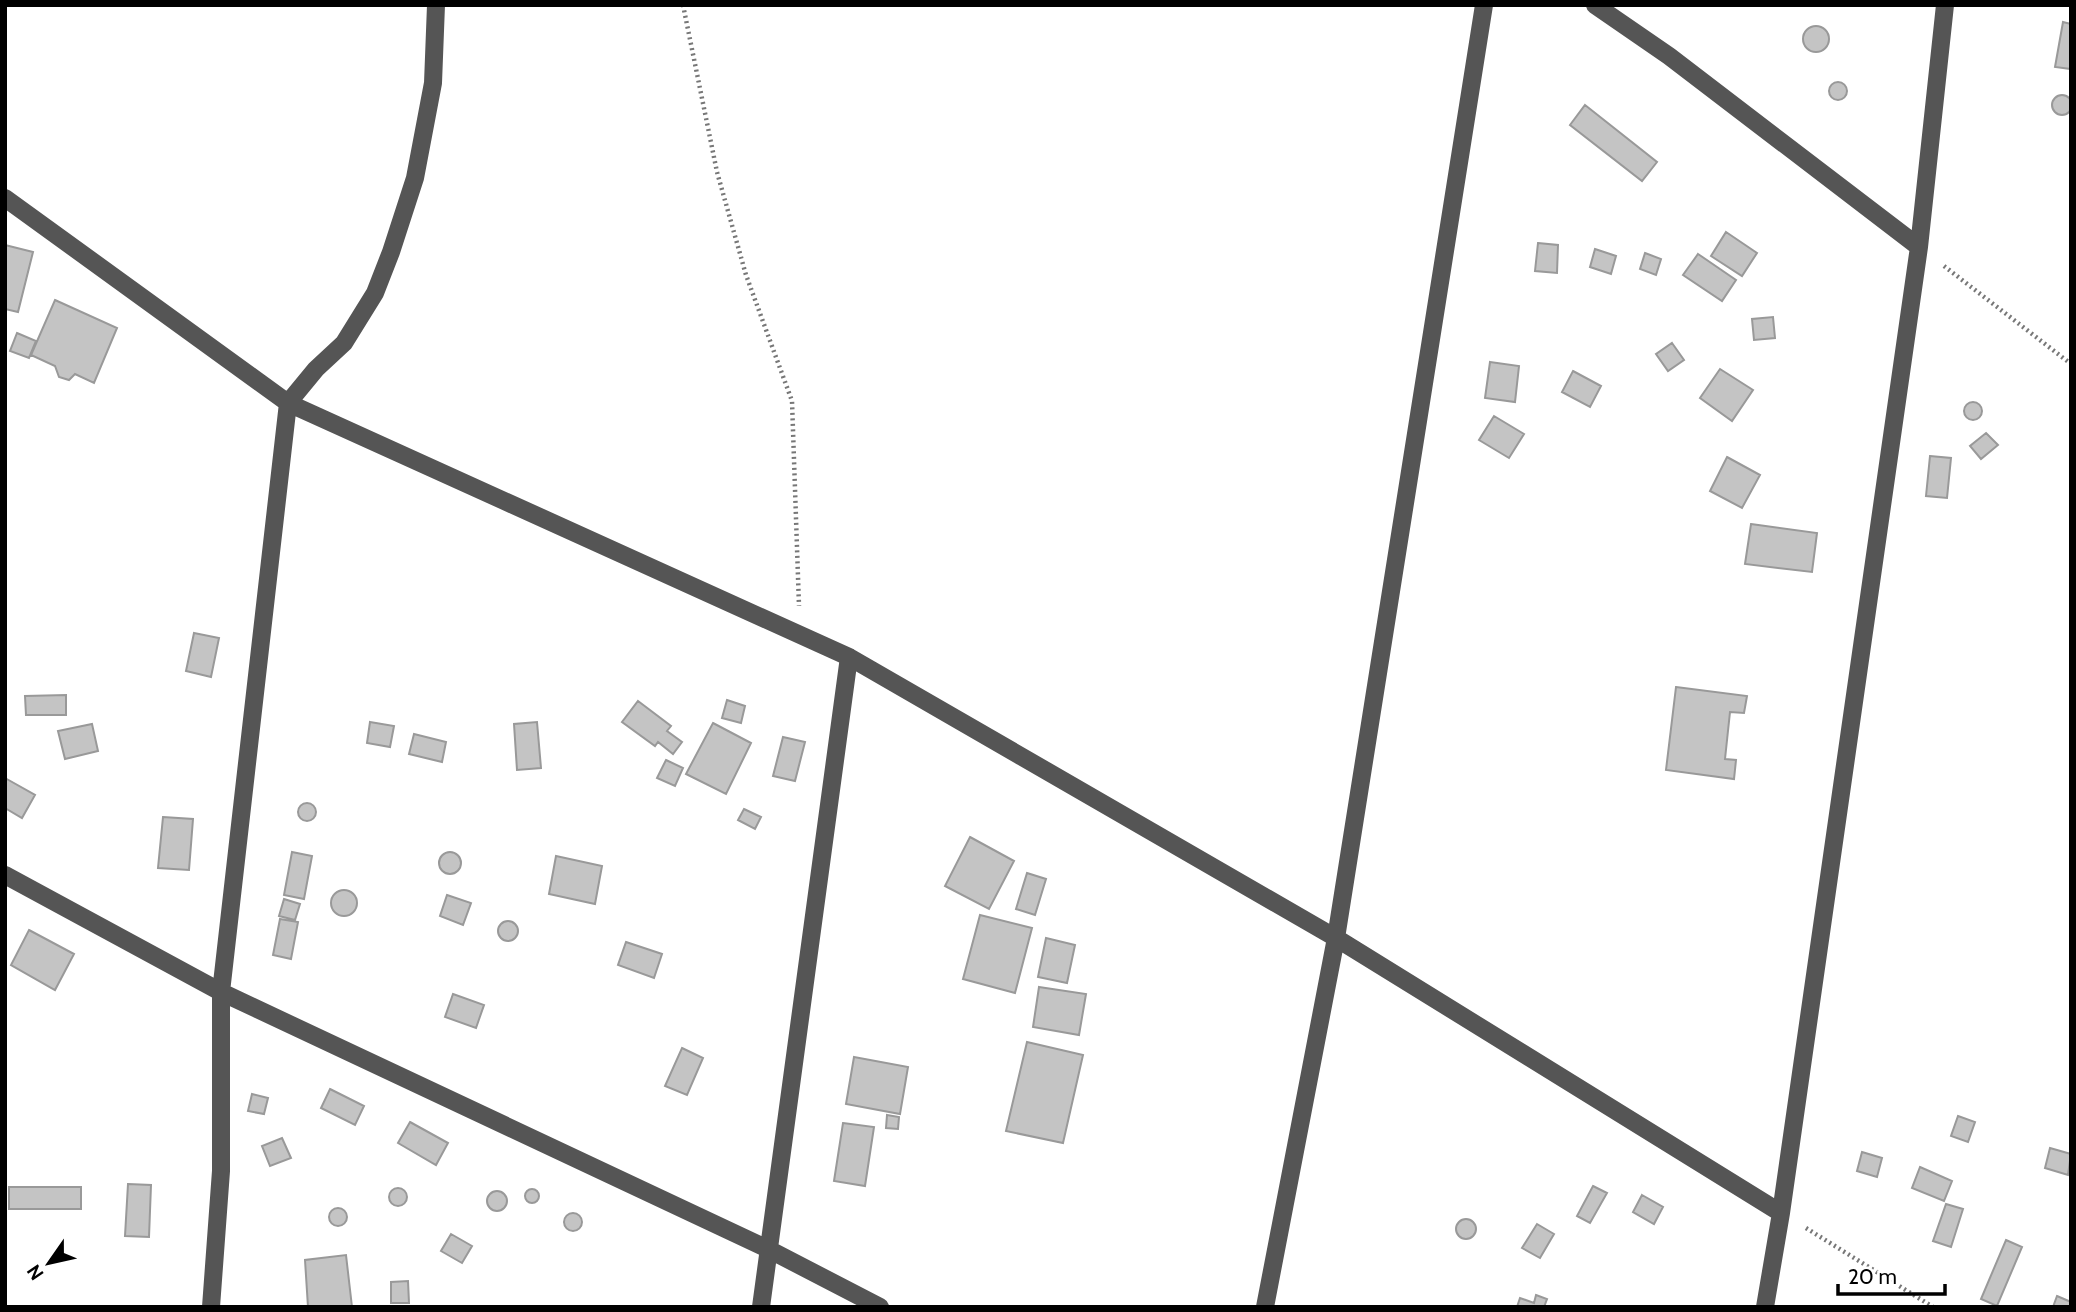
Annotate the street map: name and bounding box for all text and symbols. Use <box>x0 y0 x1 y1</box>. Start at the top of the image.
north arrow <box>14 1228 84 1298</box>
scale bar <box>1838 1252 1945 1296</box>
text: N <box>22 1260 49 1284</box>
text: 20 m <box>1848 1264 1897 1289</box>

